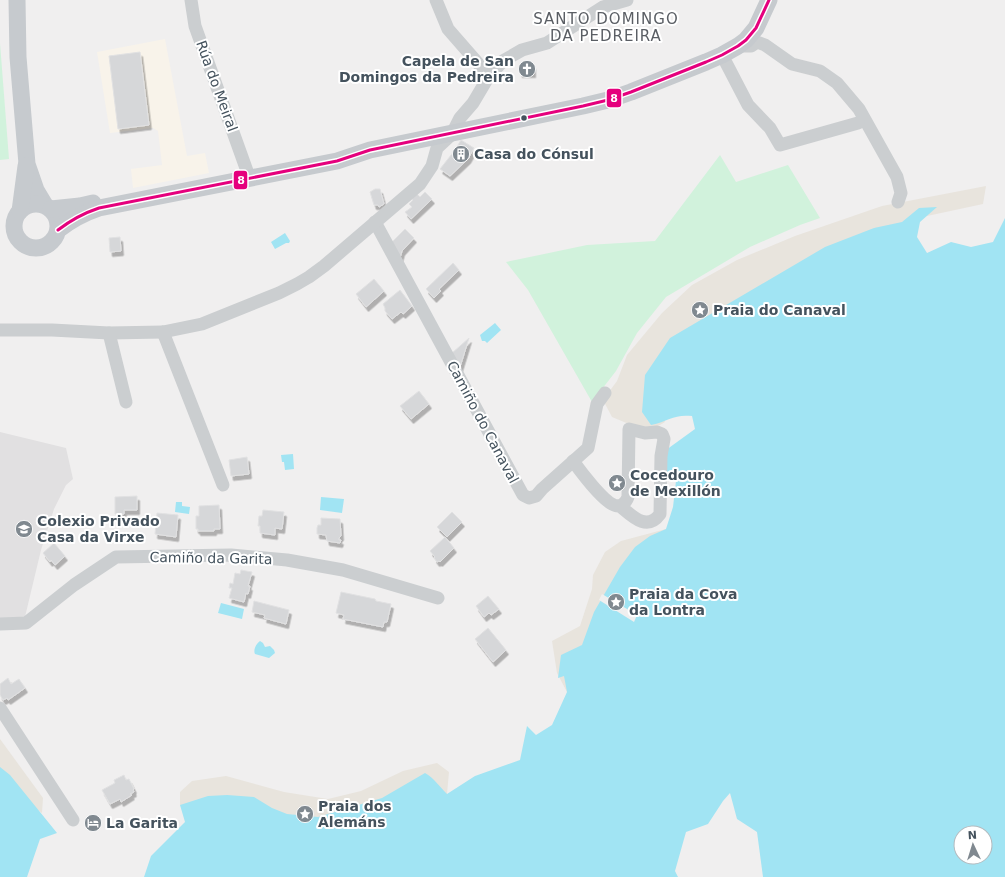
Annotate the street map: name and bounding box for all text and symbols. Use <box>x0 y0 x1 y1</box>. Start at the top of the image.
district label: SANTO DOMINGO DA PEDREIRA <box>533 10 679 45</box>
street label: Rúa do Meiral <box>193 38 241 134</box>
place label: Capela de San Domingos da Pedreira <box>339 53 514 85</box>
church icon: Capela de San Domingos da Pedreira <box>517 59 537 79</box>
line badge: 8 <box>606 88 622 108</box>
text: 8 <box>610 92 618 105</box>
unlabelled marker <box>519 113 529 123</box>
building icon: Casa do Cónsul <box>451 144 471 164</box>
place label: Casa do Cónsul <box>474 146 594 162</box>
line badge: 8 <box>233 170 248 190</box>
text: 8 <box>237 174 245 187</box>
place icon: Praia do Canaval <box>690 300 710 320</box>
place label: Praia do Canaval <box>713 302 846 318</box>
street label: Camiño do Canaval <box>444 358 522 486</box>
place label: Cocedouro de Mexillón <box>630 467 721 499</box>
place icon: Cocedouro de Mexillón <box>607 473 627 493</box>
place label: Colexio Privado Casa da Virxe <box>37 513 160 545</box>
school or university icon: Colexio Privado Casa da Virxe <box>14 519 34 539</box>
street label: Camiño da Garita <box>149 549 273 567</box>
place label: Praia da Cova da Lontra <box>629 586 738 618</box>
place icon: Praia da Cova da Lontra <box>606 592 626 612</box>
place label: Praia dos Alemáns <box>318 798 392 830</box>
place icon: Praia dos Alemáns <box>295 804 315 824</box>
hotel icon: La Garita <box>83 813 103 833</box>
place label: La Garita <box>106 815 178 831</box>
north arrow <box>953 825 993 865</box>
text: N <box>967 829 977 842</box>

